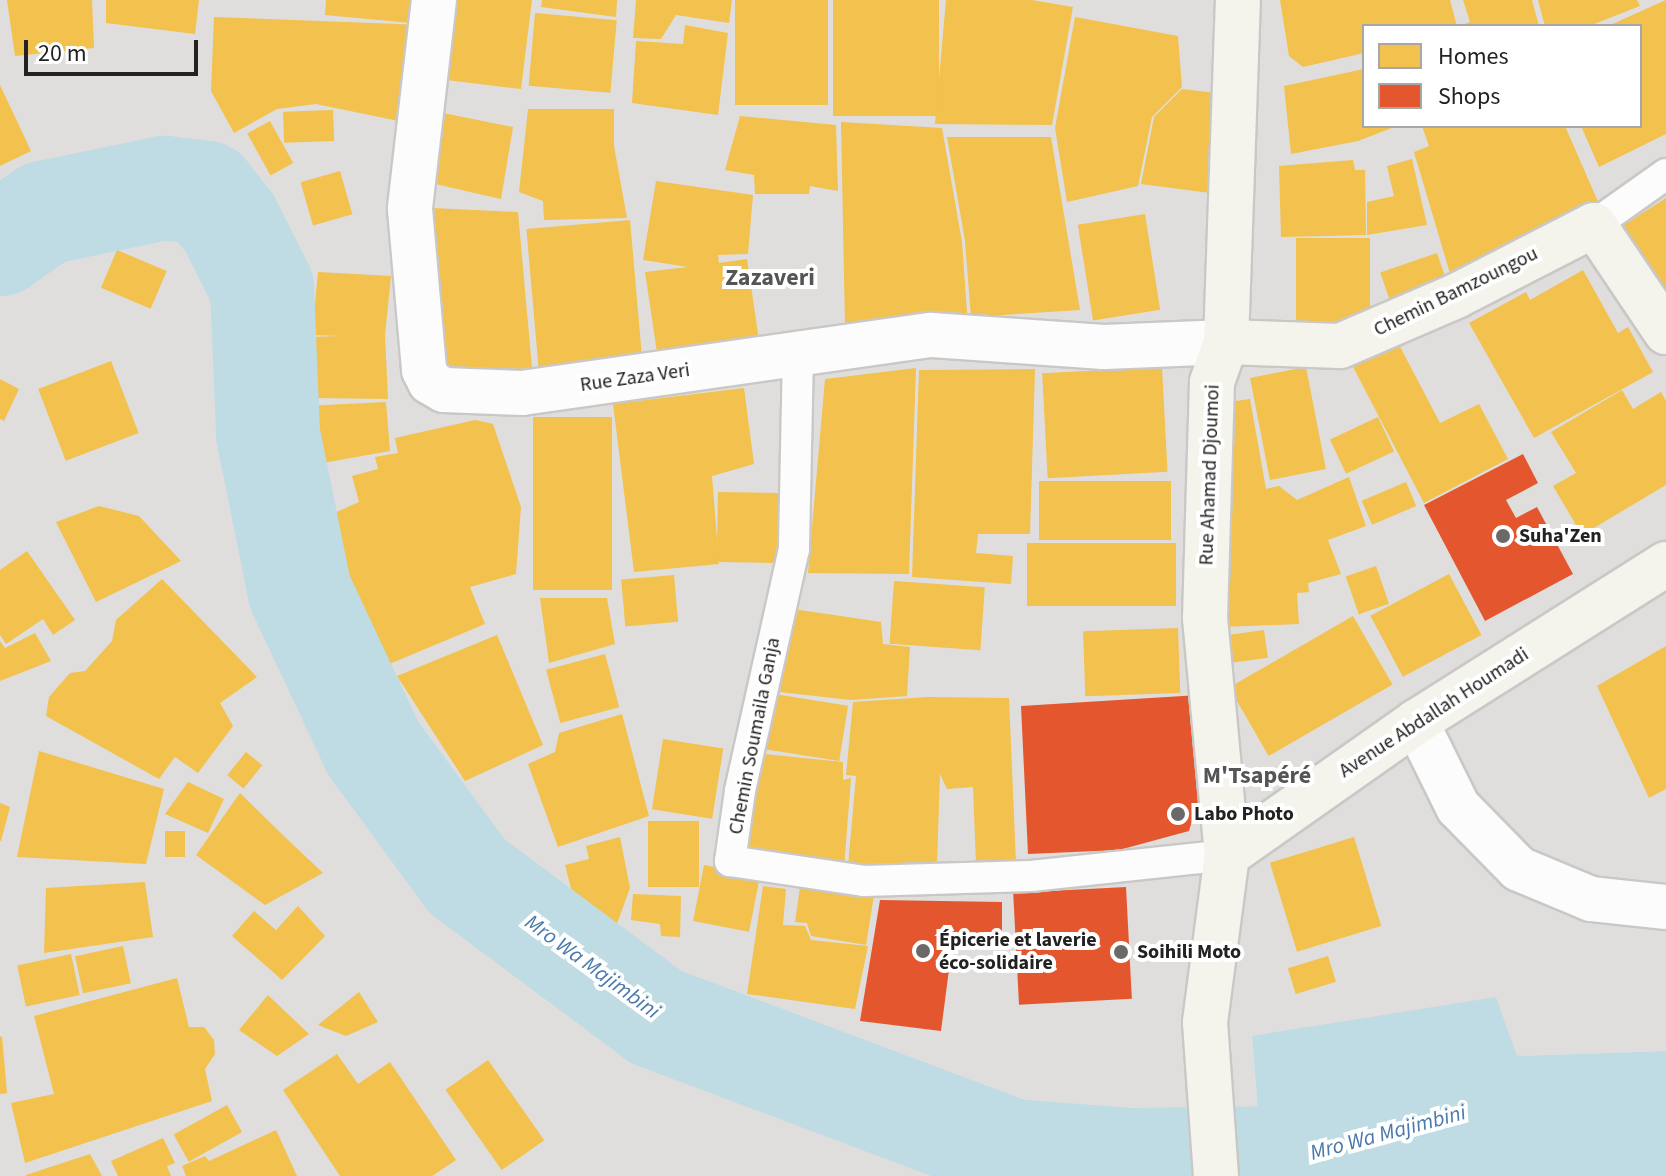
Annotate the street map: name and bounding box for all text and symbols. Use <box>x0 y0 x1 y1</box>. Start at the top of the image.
scale bar <box>28 24 202 74</box>
legend <box>1362 24 1642 128</box>
text: 20 m <box>38 36 87 71</box>
text: Homes <box>1438 39 1509 74</box>
text: Shops <box>1438 79 1500 114</box>
street label: Chemin Bamzoungou <box>1370 242 1542 342</box>
district label: Zazaveri <box>725 264 815 292</box>
street label: Rue Zaza Veri <box>579 358 691 398</box>
street label: Rue Ahamad Djoumoi <box>1195 384 1225 566</box>
place label: Suha'Zen <box>1519 524 1602 548</box>
marker: Suha'Zen <box>1494 527 1512 545</box>
street label: Chemin Soumaila Ganja <box>724 635 786 837</box>
street label: Avenue Abdallah Houmadi <box>1335 643 1533 783</box>
district label: M'Tsapéré <box>1203 762 1311 790</box>
place label: Labo Photo <box>1194 802 1294 826</box>
marker: Labo Photo <box>1169 805 1187 823</box>
water label: Mro Wa Majimbini <box>519 909 665 1025</box>
place label: Épicerie et laverie éco-solidaire <box>939 928 1097 975</box>
place label: Soihili Moto <box>1137 940 1241 964</box>
marker: Épicerie et laverie éco-solidaire <box>914 942 932 960</box>
marker: Soihili Moto <box>1112 943 1130 961</box>
water label: Mro Wa Majimbini <box>1307 1100 1469 1166</box>

